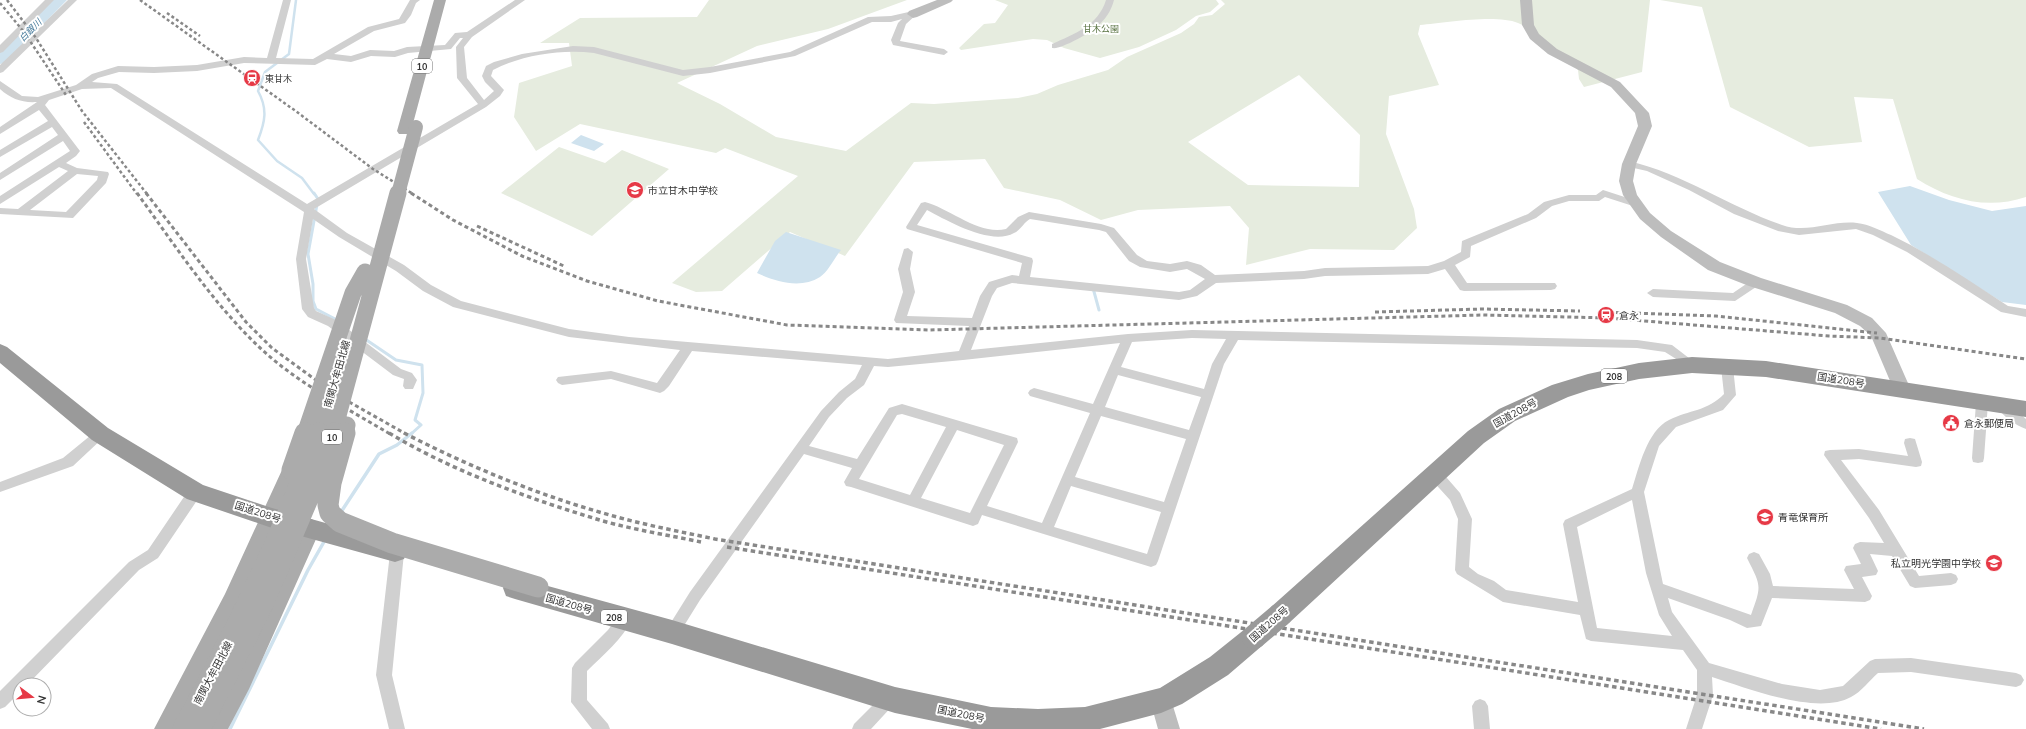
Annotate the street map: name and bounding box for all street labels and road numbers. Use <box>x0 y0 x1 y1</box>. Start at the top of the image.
road number: 10 <box>412 59 432 73</box>
street label: 南関大牟田北線 <box>321 339 353 409</box>
road number: 208 <box>1601 369 1627 383</box>
street label: 国道208号 <box>1816 370 1866 390</box>
street label: 国道208号 <box>1491 396 1539 430</box>
road number: 10 <box>322 430 342 444</box>
street label: 国道208号 <box>233 498 283 526</box>
street label: 国道208号 <box>544 591 594 617</box>
street label: 国道208号 <box>1247 603 1291 645</box>
road number: 208 <box>601 610 627 624</box>
street label: 南関大牟田北線 <box>191 639 235 707</box>
street label: 国道208号 <box>936 703 986 725</box>

